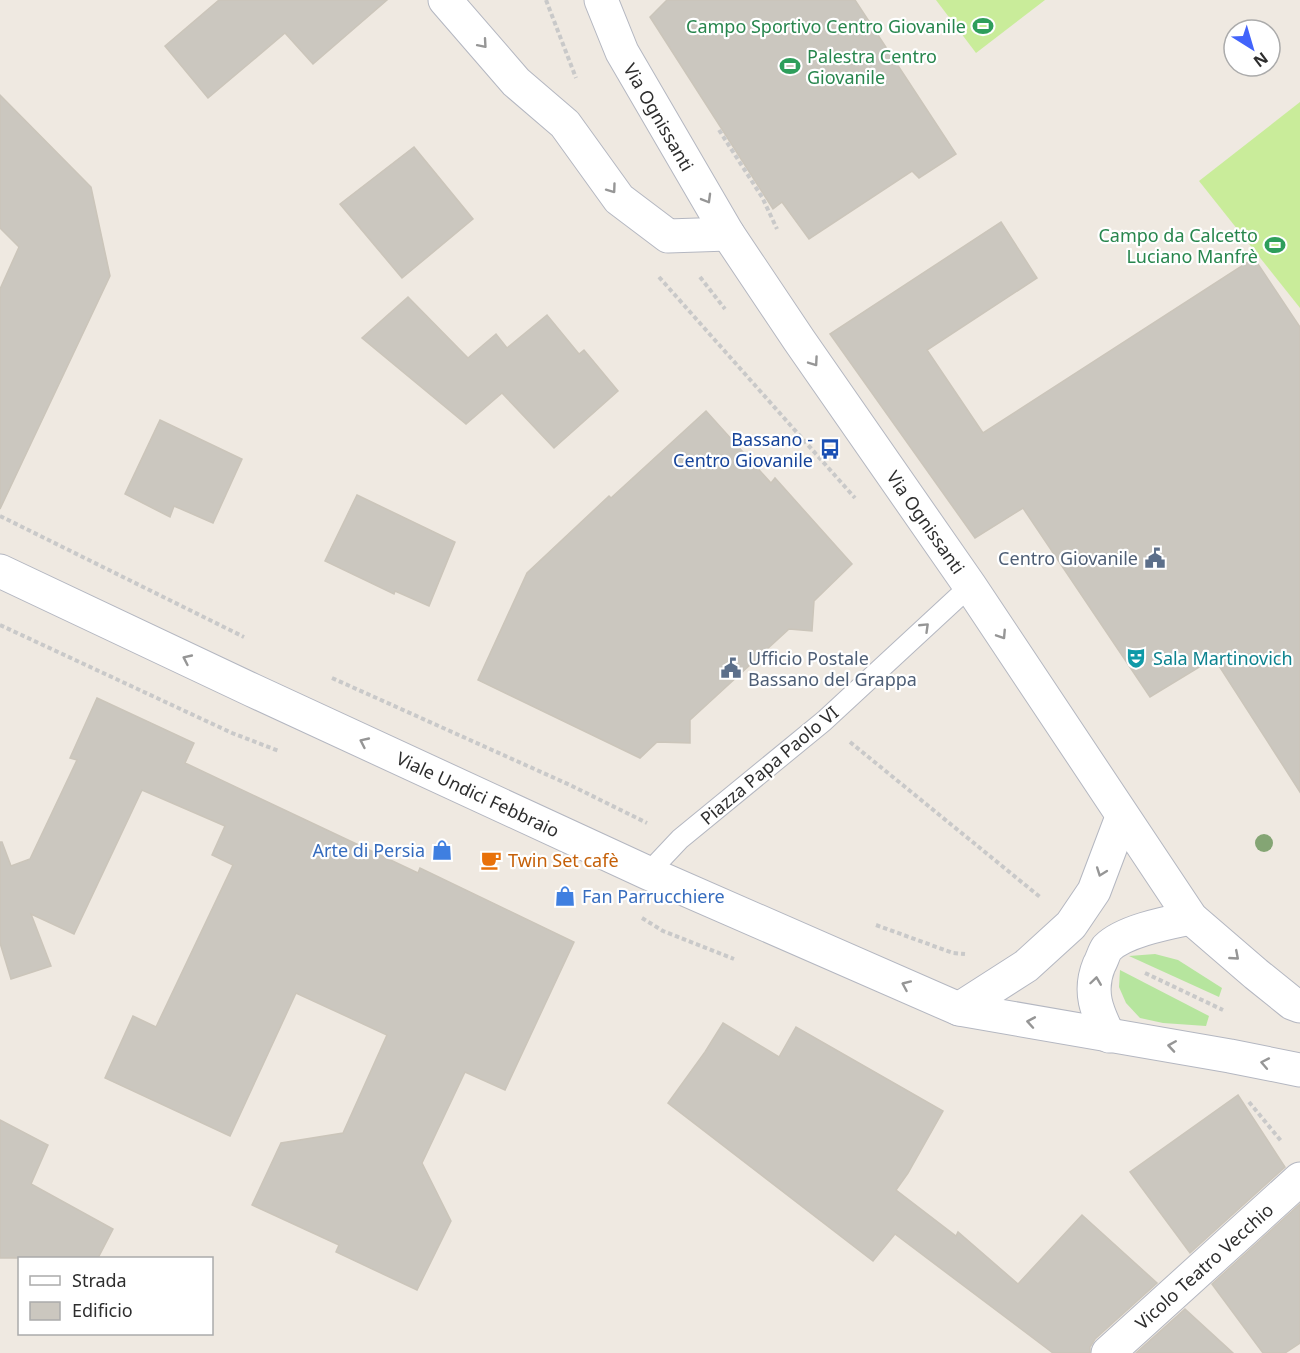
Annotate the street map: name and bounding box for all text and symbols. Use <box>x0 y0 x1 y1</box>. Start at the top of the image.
place label: Campo Sportivo Centro Giovanile <box>686 14 966 38</box>
sports icon: Campo Sportivo Centro Giovanile <box>971 14 995 38</box>
north arrow <box>1222 18 1282 78</box>
one-way arrow <box>476 37 487 48</box>
place label: Palestra Centro Giovanile <box>807 44 937 89</box>
text: N <box>1249 47 1273 73</box>
sports icon: Palestra Centro Giovanile <box>778 54 802 78</box>
street label: Via Ognissanti <box>618 59 700 175</box>
one-way arrow <box>605 182 616 193</box>
one-way arrow <box>700 193 712 203</box>
place label: Campo da Calcetto Luciano Manfrè <box>1098 223 1258 268</box>
sports icon: Campo da Calcetto Luciano Manfrè <box>1263 233 1287 257</box>
one-way arrow <box>807 356 818 367</box>
place label: Bassano - Centro Giovanile <box>673 427 813 472</box>
bus stop icon: Bassano - Centro Giovanile <box>818 437 842 461</box>
street label: Via Ognissanti <box>882 466 970 578</box>
place label: Centro Giovanile <box>998 546 1138 570</box>
public building icon: Centro Giovanile <box>1143 546 1167 570</box>
one-way arrow <box>918 623 929 634</box>
one-way arrow <box>995 629 1007 639</box>
place label: Ufficio Postale Bassano del Grappa <box>748 646 917 691</box>
theatre icon: Sala Martinovich <box>1124 646 1148 670</box>
place label: Sala Martinovich <box>1153 646 1293 670</box>
one-way arrow <box>183 655 194 667</box>
public building icon: Ufficio Postale Bassano del Grappa <box>719 656 743 680</box>
street label: Piazza Papa Paolo VI <box>695 700 843 830</box>
one-way arrow <box>359 737 370 749</box>
street label: Viale Undici Febbraio <box>393 746 563 842</box>
place label: Arte di Persia <box>313 838 425 862</box>
shop icon: Arte di Persia <box>430 838 454 862</box>
cafe icon: Twin Set cafè <box>479 848 503 872</box>
place label: Twin Set cafè <box>508 848 619 872</box>
one-way arrow <box>1095 866 1108 876</box>
shop icon: Fan Parrucchiere <box>553 884 577 908</box>
place label: Fan Parrucchiere <box>582 884 725 908</box>
one-way arrow <box>1228 949 1239 960</box>
one-way arrow <box>1089 976 1101 986</box>
one-way arrow <box>901 980 912 992</box>
one-way arrow <box>1026 1016 1036 1029</box>
one-way arrow <box>1167 1041 1176 1053</box>
one-way arrow <box>1260 1057 1270 1070</box>
street label: Vicolo Teatro Vecchio <box>1130 1198 1278 1334</box>
legend <box>18 1257 213 1335</box>
text: Strada <box>72 1268 127 1292</box>
text: Edificio <box>72 1298 133 1322</box>

